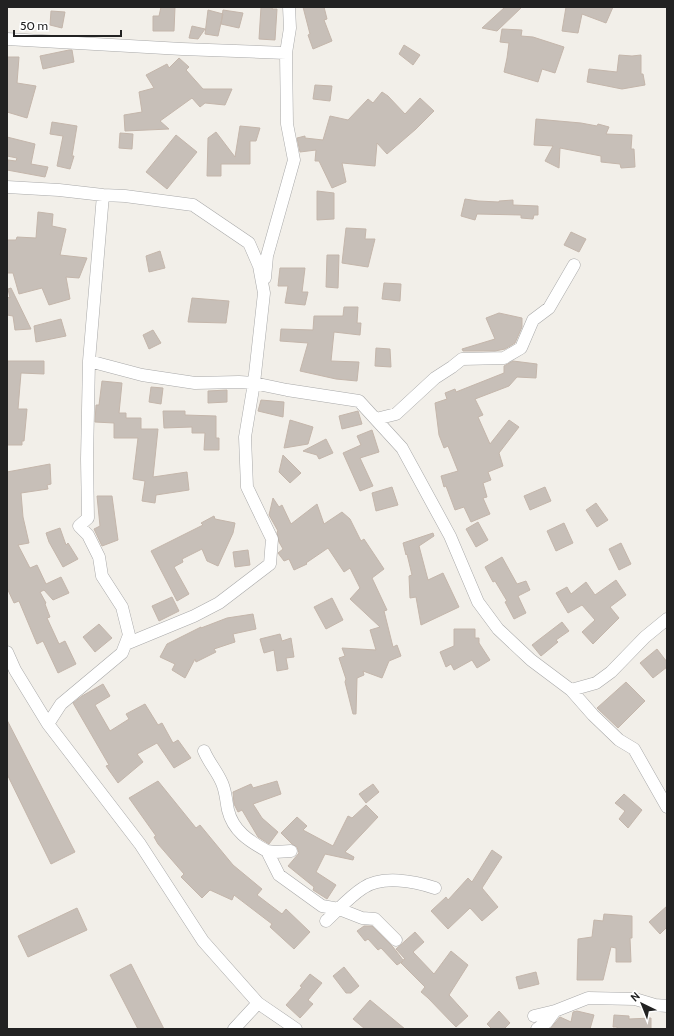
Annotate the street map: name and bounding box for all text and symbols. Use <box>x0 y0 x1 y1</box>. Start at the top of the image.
scale bar <box>14 12 121 38</box>
text: 50 m <box>20 18 48 33</box>
north arrow <box>622 984 662 1024</box>
text: N <box>628 989 643 1004</box>

